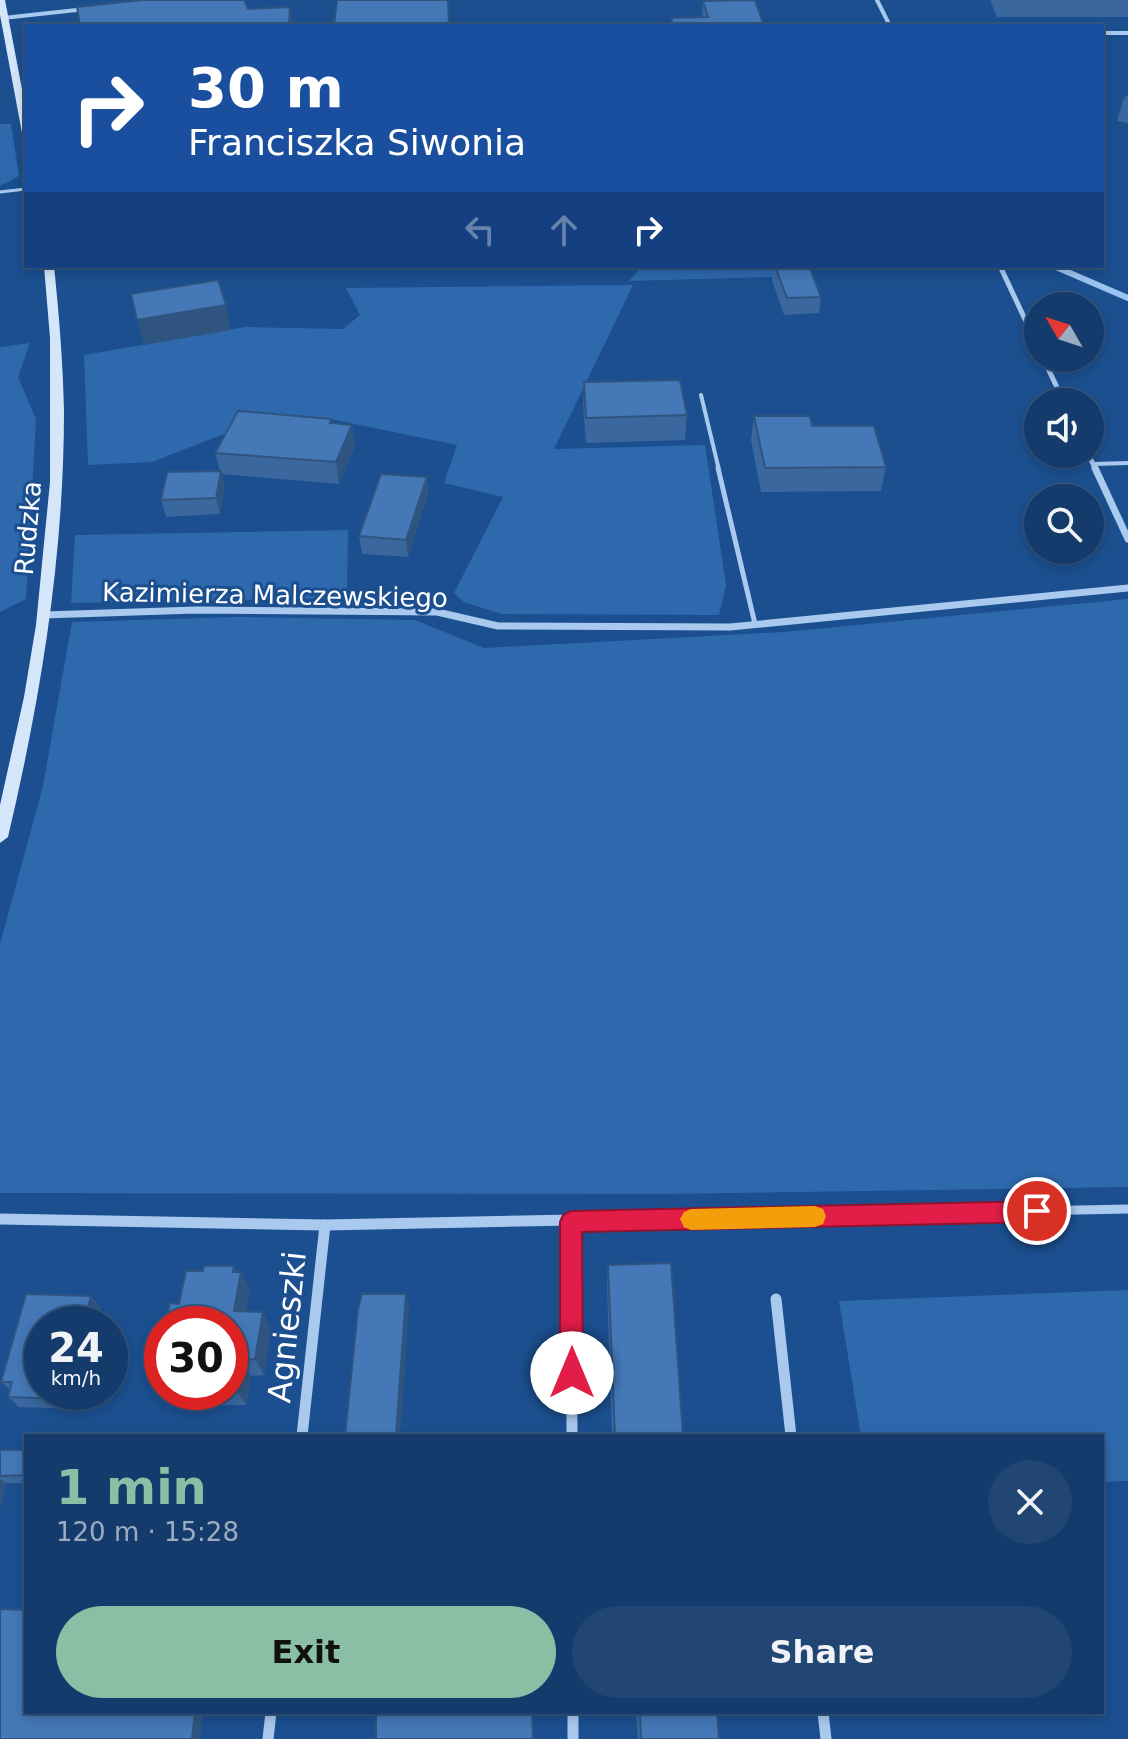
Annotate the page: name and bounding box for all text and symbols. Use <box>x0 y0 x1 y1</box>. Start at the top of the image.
text: 30 m <box>188 55 344 120</box>
icon: right <box>56 56 160 160</box>
text: Franciszka Siwonia <box>188 122 526 163</box>
icon: left <box>458 208 502 252</box>
icon: ahead <box>542 208 586 252</box>
icon: right <box>626 208 670 252</box>
north arrow <box>1024 292 1104 372</box>
map controls <box>1024 292 1104 564</box>
button: sound <box>1024 388 1104 468</box>
street label: Rudzka <box>9 480 47 576</box>
button: search <box>1024 484 1104 564</box>
street label: Kazimierza Malczewskiego <box>102 577 448 613</box>
pin <box>1003 1177 1071 1245</box>
icon: arrive <box>1015 1189 1059 1233</box>
street label: Agnieszki <box>260 1249 314 1405</box>
speed limit sign: 30 <box>144 1306 248 1410</box>
text: 24 <box>48 1325 104 1371</box>
position arrow <box>530 1331 614 1415</box>
text: km/h <box>51 1366 101 1390</box>
text: 1 min <box>56 1459 207 1515</box>
button: close <box>988 1460 1072 1544</box>
text: 120 m · 15:28 <box>56 1517 239 1547</box>
button: Exit <box>56 1606 556 1698</box>
button: Share <box>572 1606 1072 1698</box>

